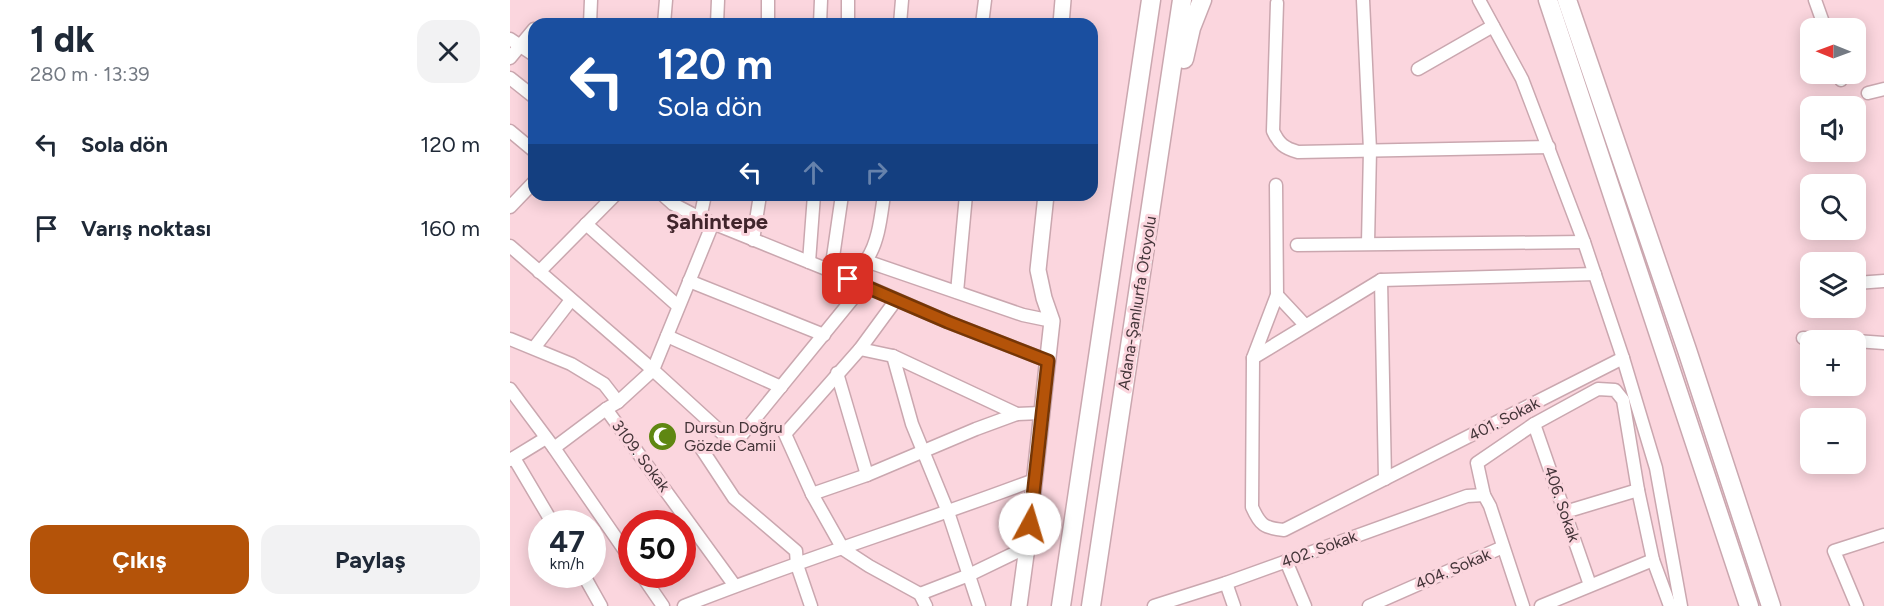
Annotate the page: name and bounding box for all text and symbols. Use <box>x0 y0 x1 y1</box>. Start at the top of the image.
text: 1 dk <box>30 18 95 61</box>
north arrow <box>1800 18 1866 84</box>
map controls <box>1800 18 1866 474</box>
button: close <box>417 20 480 83</box>
text: 120 m <box>657 39 773 90</box>
icon: left <box>558 42 636 120</box>
text: 280 m · 13:39 <box>30 62 150 86</box>
text: Sola dön <box>657 90 762 123</box>
button: sound <box>1800 96 1866 162</box>
icon: left <box>30 128 63 161</box>
text: Sola dön <box>81 131 168 158</box>
text: 120 m <box>420 131 480 158</box>
icon: left <box>734 156 767 189</box>
icon: ahead <box>797 156 830 189</box>
icon: right <box>860 156 893 189</box>
button: search <box>1800 174 1866 240</box>
district label: Şahintepe <box>666 208 768 235</box>
icon: arrive <box>30 212 63 245</box>
text: Varış noktası <box>81 215 211 242</box>
text: 160 m <box>420 215 480 242</box>
street label: Adana-Şanlıurfa Otoyolu <box>1114 215 1160 391</box>
button: layers <box>1800 252 1866 318</box>
pin <box>822 253 873 304</box>
icon: arrive <box>831 262 864 295</box>
button: + <box>1800 330 1866 396</box>
street label: 401. Sokak <box>1466 393 1543 445</box>
button: − <box>1800 408 1866 474</box>
street label: 3109. Sokak <box>608 417 674 496</box>
place label: Dursun Doğru Gözde Camii <box>684 418 783 455</box>
mosque icon: Dursun Doğru Gözde Camii <box>647 420 679 452</box>
street label: 406. Sokak <box>1540 463 1584 545</box>
position arrow <box>998 492 1062 556</box>
speed limit sign: 50 <box>618 510 696 588</box>
text: 47 <box>549 523 585 560</box>
button: Çıkış <box>30 525 249 594</box>
button: Paylaş <box>261 525 480 594</box>
street label: 402. Sokak <box>1279 526 1360 571</box>
street label: 404. Sokak <box>1412 545 1494 593</box>
text: km/h <box>550 555 584 573</box>

